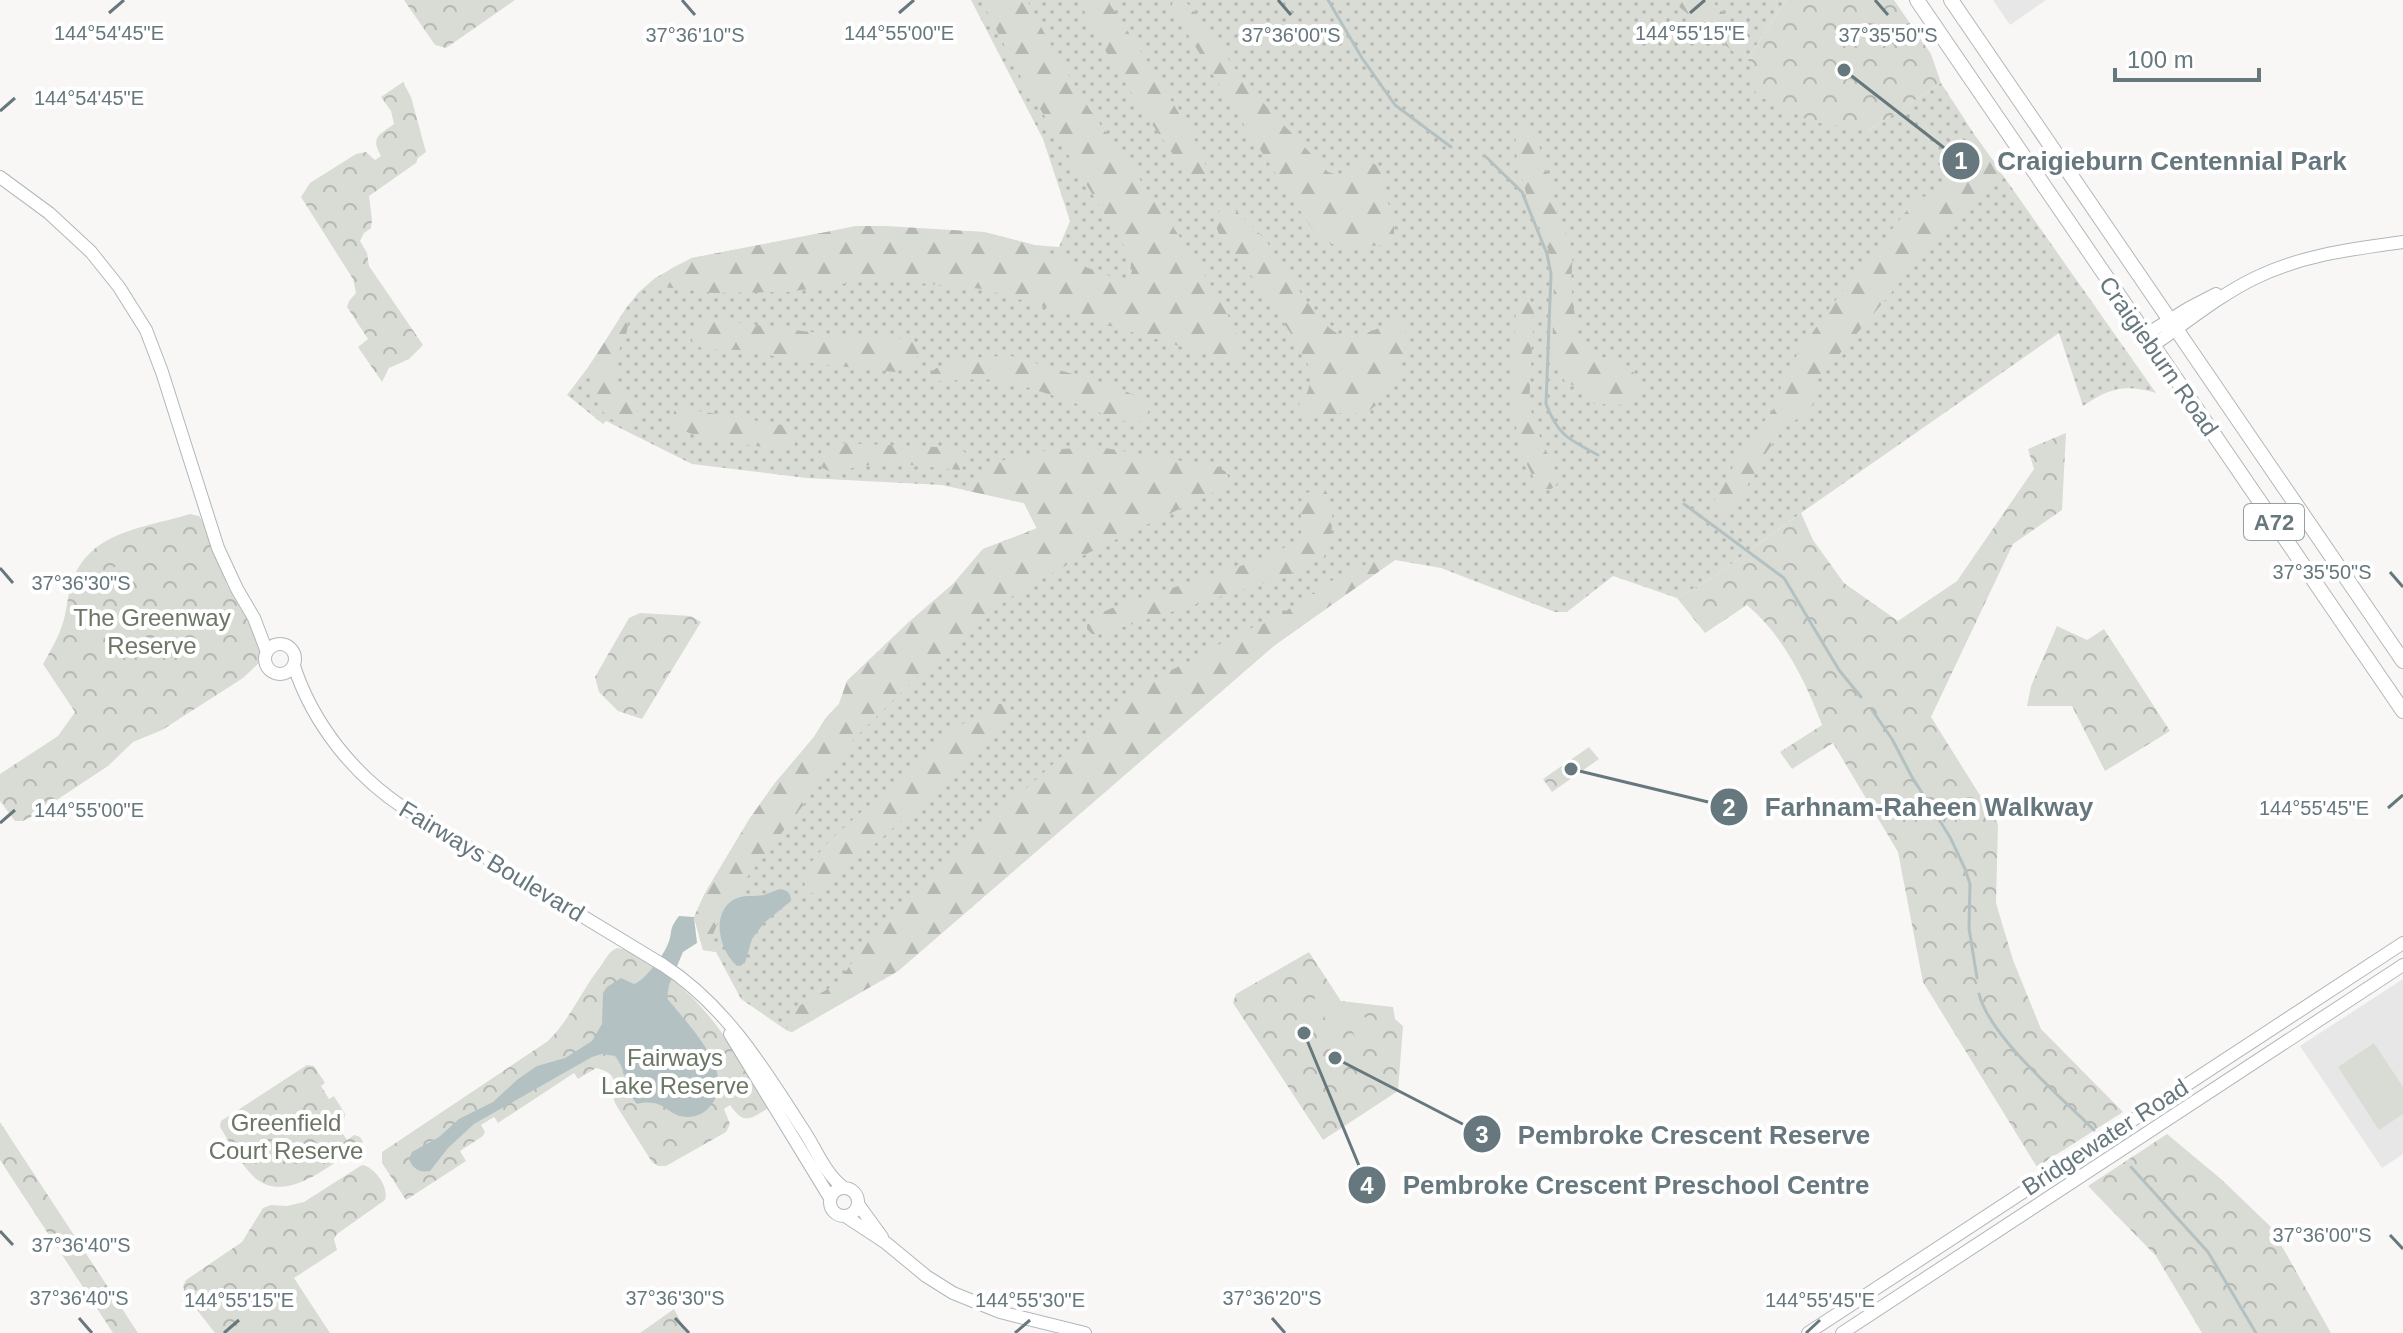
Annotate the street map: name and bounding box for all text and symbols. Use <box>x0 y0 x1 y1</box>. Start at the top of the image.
text: 144°54'45"E <box>54 22 164 44</box>
text: 144°55'00"E <box>844 22 954 44</box>
text: 144°55'15"E <box>1635 22 1745 44</box>
text: 37°36'10"S <box>646 24 745 46</box>
text: 37°36'00"S <box>1242 24 1341 46</box>
text: 37°35'50"S <box>1839 24 1938 46</box>
scale bar <box>2115 32 2259 82</box>
text: 100 m <box>2127 46 2194 73</box>
text: 144°54'45"E <box>34 87 144 109</box>
callout: Craigieburn Centennial Park <box>1941 136 2363 186</box>
text: Craigieburn Centennial Park <box>1997 146 2347 176</box>
text: 1 <box>1954 147 1968 174</box>
street label: Craigieburn Road <box>2094 271 2224 441</box>
road number: A72 <box>2244 504 2304 540</box>
text: 37°35'50"S <box>2273 561 2372 583</box>
text: 37°36'30"S <box>32 572 131 594</box>
park label: The Greenway Reserve <box>73 604 231 659</box>
callout: Farhnam-Raheen Walkway <box>1709 782 2110 832</box>
text: Farhnam-Raheen Walkway <box>1765 792 2094 822</box>
text: 2 <box>1722 794 1736 821</box>
street label: Fairways Boulevard <box>395 795 589 927</box>
text: 144°55'45"E <box>2259 797 2369 819</box>
text: 144°55'00"E <box>34 799 144 821</box>
park label: Fairways Lake Reserve <box>601 1044 749 1099</box>
street label: Bridgewater Road <box>2017 1073 2193 1201</box>
park label: Greenfield Court Reserve <box>209 1109 363 1164</box>
callout: Pembroke Crescent Reserve <box>1462 1109 1887 1159</box>
text: Pembroke Crescent Reserve <box>1518 1120 1870 1150</box>
text: 3 <box>1475 1121 1489 1148</box>
callout: Pembroke Crescent Preschool Centre <box>1347 1160 1885 1210</box>
text: Pembroke Crescent Preschool Centre <box>1403 1170 1869 1200</box>
text: 4 <box>1360 1172 1374 1199</box>
text: 37°36'00"S <box>2273 1224 2372 1246</box>
text: 37°36'40"S <box>32 1234 131 1256</box>
text: 37°36'40"S <box>30 1287 129 1309</box>
text: 37°36'30"S <box>626 1287 725 1309</box>
text: 37°36'20"S <box>1223 1287 1322 1309</box>
text: 144°55'15"E <box>184 1289 294 1311</box>
text: 144°55'30"E <box>975 1289 1085 1311</box>
text: 144°55'45"E <box>1765 1289 1875 1311</box>

